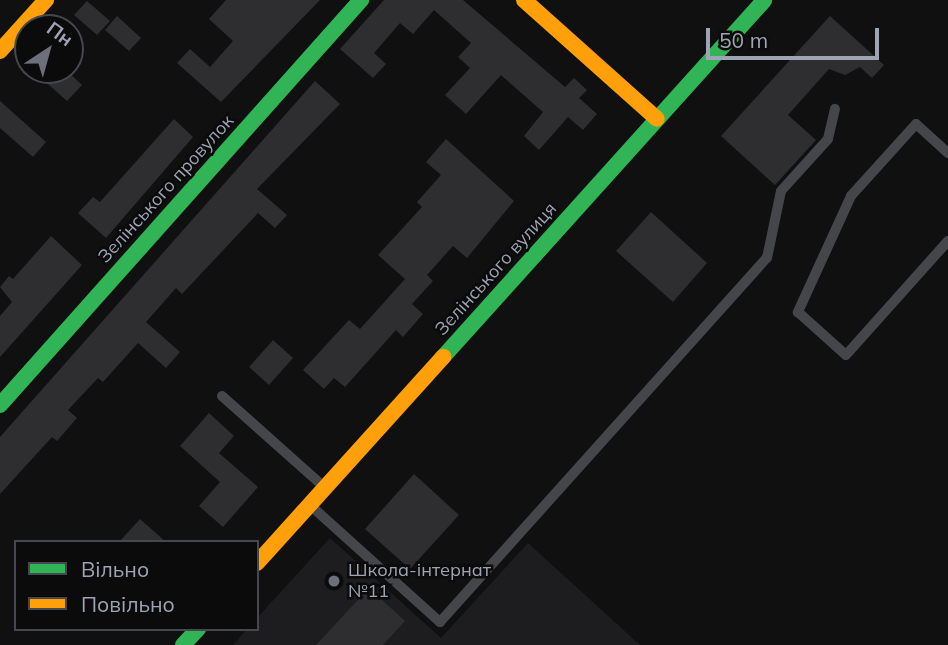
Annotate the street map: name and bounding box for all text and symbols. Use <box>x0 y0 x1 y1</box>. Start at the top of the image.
north arrow <box>14 14 84 84</box>
scale bar <box>710 14 883 58</box>
text: Пн <box>42 16 78 51</box>
text: 50 m <box>719 27 768 53</box>
street label: Зелінського провулок <box>94 110 238 268</box>
street label: Зелінського вулиця <box>431 198 561 340</box>
legend <box>14 540 259 631</box>
text: Вільно <box>81 556 149 582</box>
place label: Школа-інтернат №11 <box>348 560 491 602</box>
marker: Школа-інтернат №11 <box>326 573 342 589</box>
text: Повільно <box>81 591 175 617</box>

